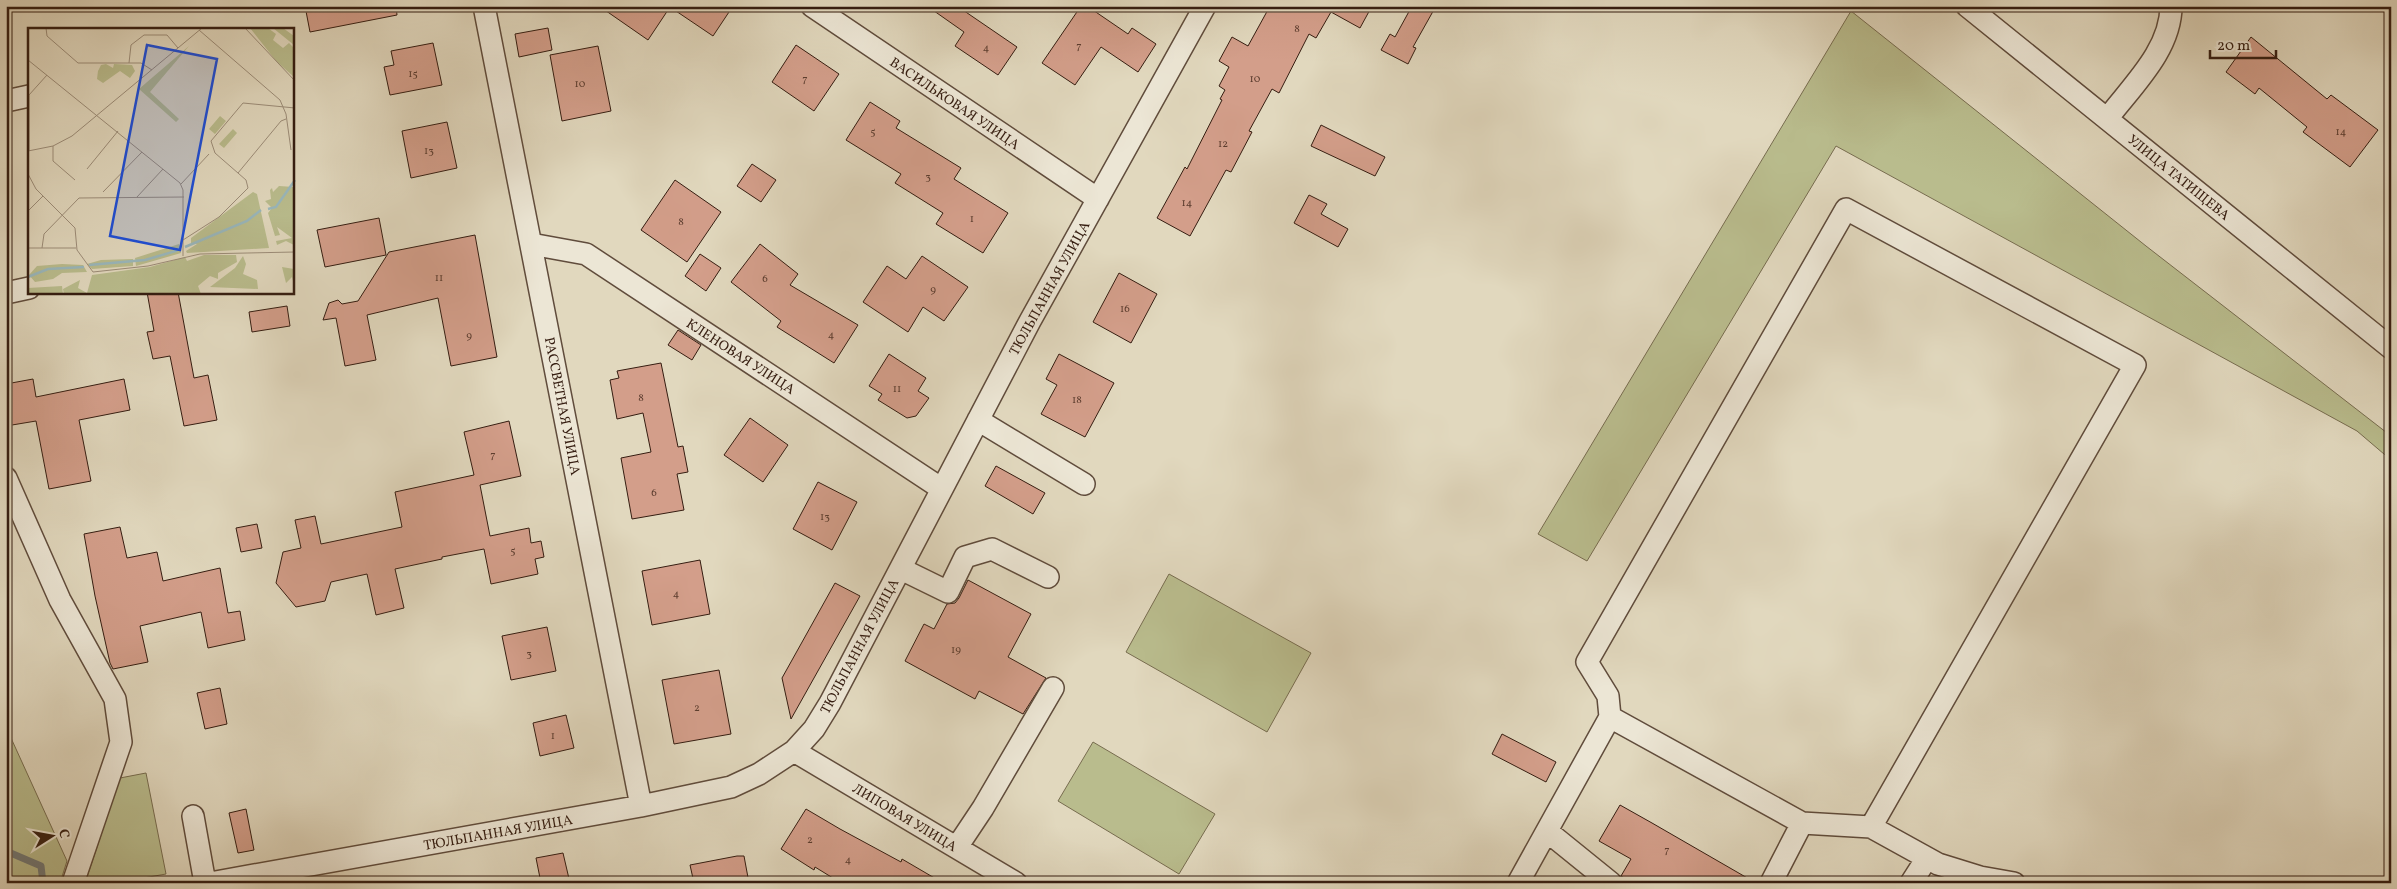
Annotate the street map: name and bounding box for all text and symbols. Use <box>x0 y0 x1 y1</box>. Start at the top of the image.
house number: 8 <box>1294 22 1300 37</box>
inset map <box>28 28 294 294</box>
scale bar <box>2210 28 2276 60</box>
text: 20 m <box>2217 36 2250 57</box>
house number: 7 <box>1076 39 1082 54</box>
house number: 4 <box>983 41 990 56</box>
street label: ВАСИЛЬКОВАЯ УЛИЦА <box>885 54 1023 155</box>
house number: 15 <box>408 67 418 82</box>
house number: 7 <box>802 72 808 87</box>
house number: 10 <box>1250 72 1261 87</box>
house number: 10 <box>575 77 586 92</box>
house number: 5 <box>870 125 876 140</box>
house number: 14 <box>2336 125 2347 140</box>
street label: УЛИЦА ТАТИЩЕВА <box>2123 131 2233 225</box>
house number: 12 <box>1218 137 1228 152</box>
house number: 13 <box>424 144 434 159</box>
house number: 3 <box>925 170 931 185</box>
house number: 14 <box>1182 196 1193 211</box>
house number: 1 <box>970 212 974 227</box>
house number: 8 <box>678 215 684 230</box>
street label: ТЮЛЬПАННАЯ УЛИЦА <box>1005 218 1095 359</box>
house number: 11 <box>435 271 443 286</box>
house number: 6 <box>762 272 768 287</box>
house number: 9 <box>930 283 936 298</box>
house number: 16 <box>1120 302 1130 317</box>
street label: КЛЕНОВАЯ УЛИЦА <box>682 315 799 400</box>
house number: 4 <box>828 328 835 343</box>
house number: 9 <box>466 329 472 344</box>
street label: РАССВЕТНАЯ УЛИЦА <box>539 336 584 477</box>
house number: 11 <box>893 382 901 397</box>
house number: 8 <box>638 391 644 406</box>
house number: 18 <box>1072 393 1082 408</box>
house number: 7 <box>490 448 496 463</box>
house number: 6 <box>651 486 657 501</box>
house number: 13 <box>820 510 830 525</box>
house number: 5 <box>510 544 516 559</box>
street label: ТЮЛЬПАННАЯ УЛИЦА <box>817 576 904 718</box>
house number: 4 <box>673 587 680 602</box>
house number: 19 <box>951 643 961 658</box>
house number: 3 <box>526 647 532 662</box>
house number: 2 <box>694 701 700 716</box>
house number: 1 <box>551 729 555 744</box>
street label: ЛИПОВАЯ УЛИЦА <box>848 779 960 857</box>
street label: ТЮЛЬПАННАЯ УЛИЦА <box>422 811 574 856</box>
north arrow <box>28 812 78 862</box>
text: С <box>53 828 73 840</box>
house number: 2 <box>807 833 813 848</box>
house number: 7 <box>1664 843 1670 858</box>
house number: 4 <box>845 853 852 868</box>

